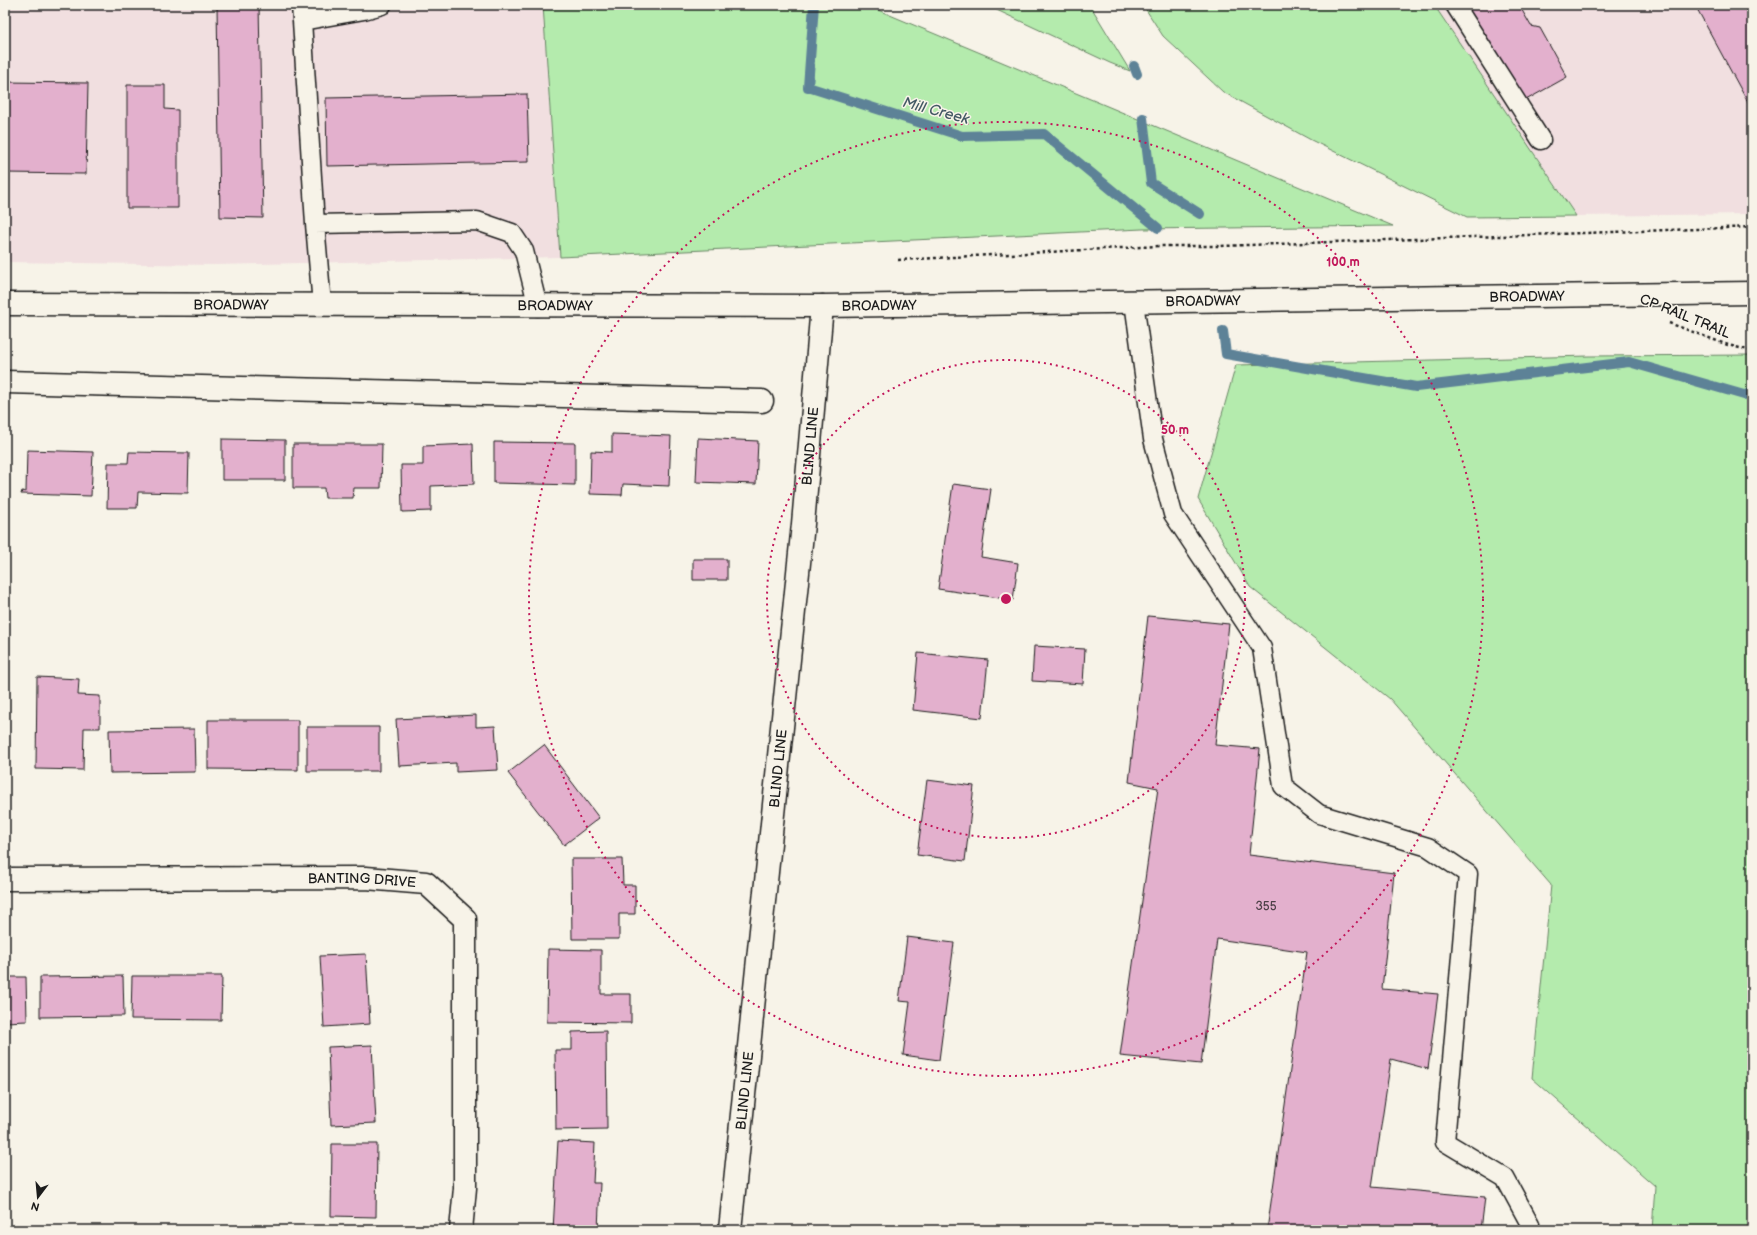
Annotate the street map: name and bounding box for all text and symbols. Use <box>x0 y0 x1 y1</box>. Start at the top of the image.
water label: Mill Creek <box>901 93 972 129</box>
text: 100 m <box>1326 255 1360 270</box>
street label: BROADWAY <box>1489 287 1566 305</box>
street label: CP RAIL TRAIL <box>1637 290 1733 342</box>
street label: BROADWAY <box>1165 292 1242 310</box>
street label: BROADWAY <box>193 296 269 313</box>
street label: BROADWAY <box>841 296 918 314</box>
street label: BROADWAY <box>517 297 593 314</box>
street label: BLIND LINE <box>798 406 822 486</box>
text: 50 m <box>1161 423 1189 438</box>
centre of rings <box>999 592 1013 606</box>
street label: BLIND LINE <box>765 728 790 808</box>
street label: BANTING DRIVE <box>308 869 417 891</box>
house number: 355 <box>1255 899 1277 914</box>
street label: BLIND LINE <box>732 1051 757 1131</box>
north arrow <box>18 1177 58 1217</box>
text: N <box>30 1199 41 1214</box>

